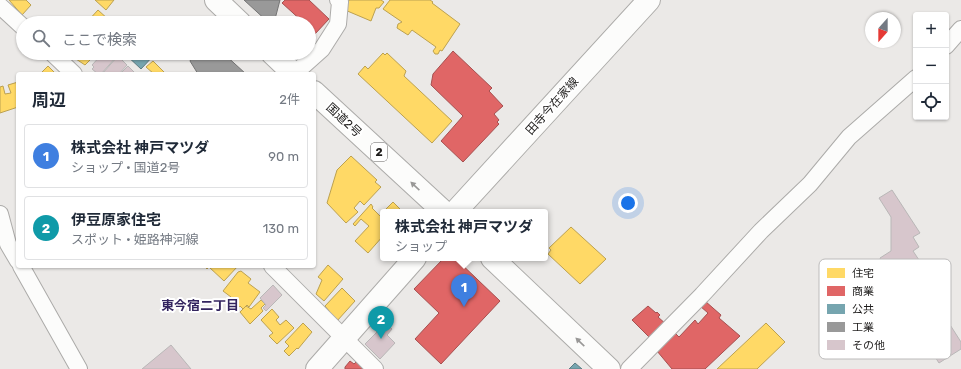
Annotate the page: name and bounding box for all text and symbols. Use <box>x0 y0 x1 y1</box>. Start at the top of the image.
north arrow <box>865 12 901 48</box>
map controls <box>913 12 949 120</box>
button: + <box>913 12 949 48</box>
search box <box>16 16 316 60</box>
icon: search <box>30 27 52 49</box>
text: ここで検索 <box>62 31 137 49</box>
button: − <box>913 48 949 84</box>
street label: 田寺今在家線 <box>523 75 581 137</box>
button: locate <box>913 84 949 120</box>
text: 周辺 <box>32 90 66 110</box>
text: 2件 <box>279 92 300 107</box>
street label: 国道2号 <box>323 100 365 140</box>
text: 株式会社 神戸マツダ <box>71 139 209 157</box>
road number: 2 <box>371 143 387 161</box>
text: 1 <box>43 149 49 164</box>
text: 90 m <box>268 149 299 164</box>
text: ショップ · 国道2号 <box>71 160 180 175</box>
one-way arrow <box>410 181 420 190</box>
your location <box>618 193 638 213</box>
popup <box>380 209 548 261</box>
text: 伊豆原家住宅 <box>71 211 161 229</box>
text: 株式会社 神戸マツダ <box>395 218 533 236</box>
text: 2 <box>42 221 50 236</box>
text: 130 m <box>263 221 299 236</box>
text: スポット · 姫路神河線 <box>71 232 199 247</box>
text: ショップ <box>395 239 447 254</box>
legend <box>819 259 951 359</box>
text: 住宅 <box>852 267 874 280</box>
pin: 1 <box>451 274 477 307</box>
text: 商業 <box>852 285 874 298</box>
district label: 東今宿二丁目 <box>161 298 239 313</box>
text: 公共 <box>852 303 874 316</box>
pin: 2 <box>368 306 394 339</box>
text: 工業 <box>852 321 874 334</box>
one-way arrow <box>576 338 585 347</box>
text: その他 <box>852 339 885 352</box>

